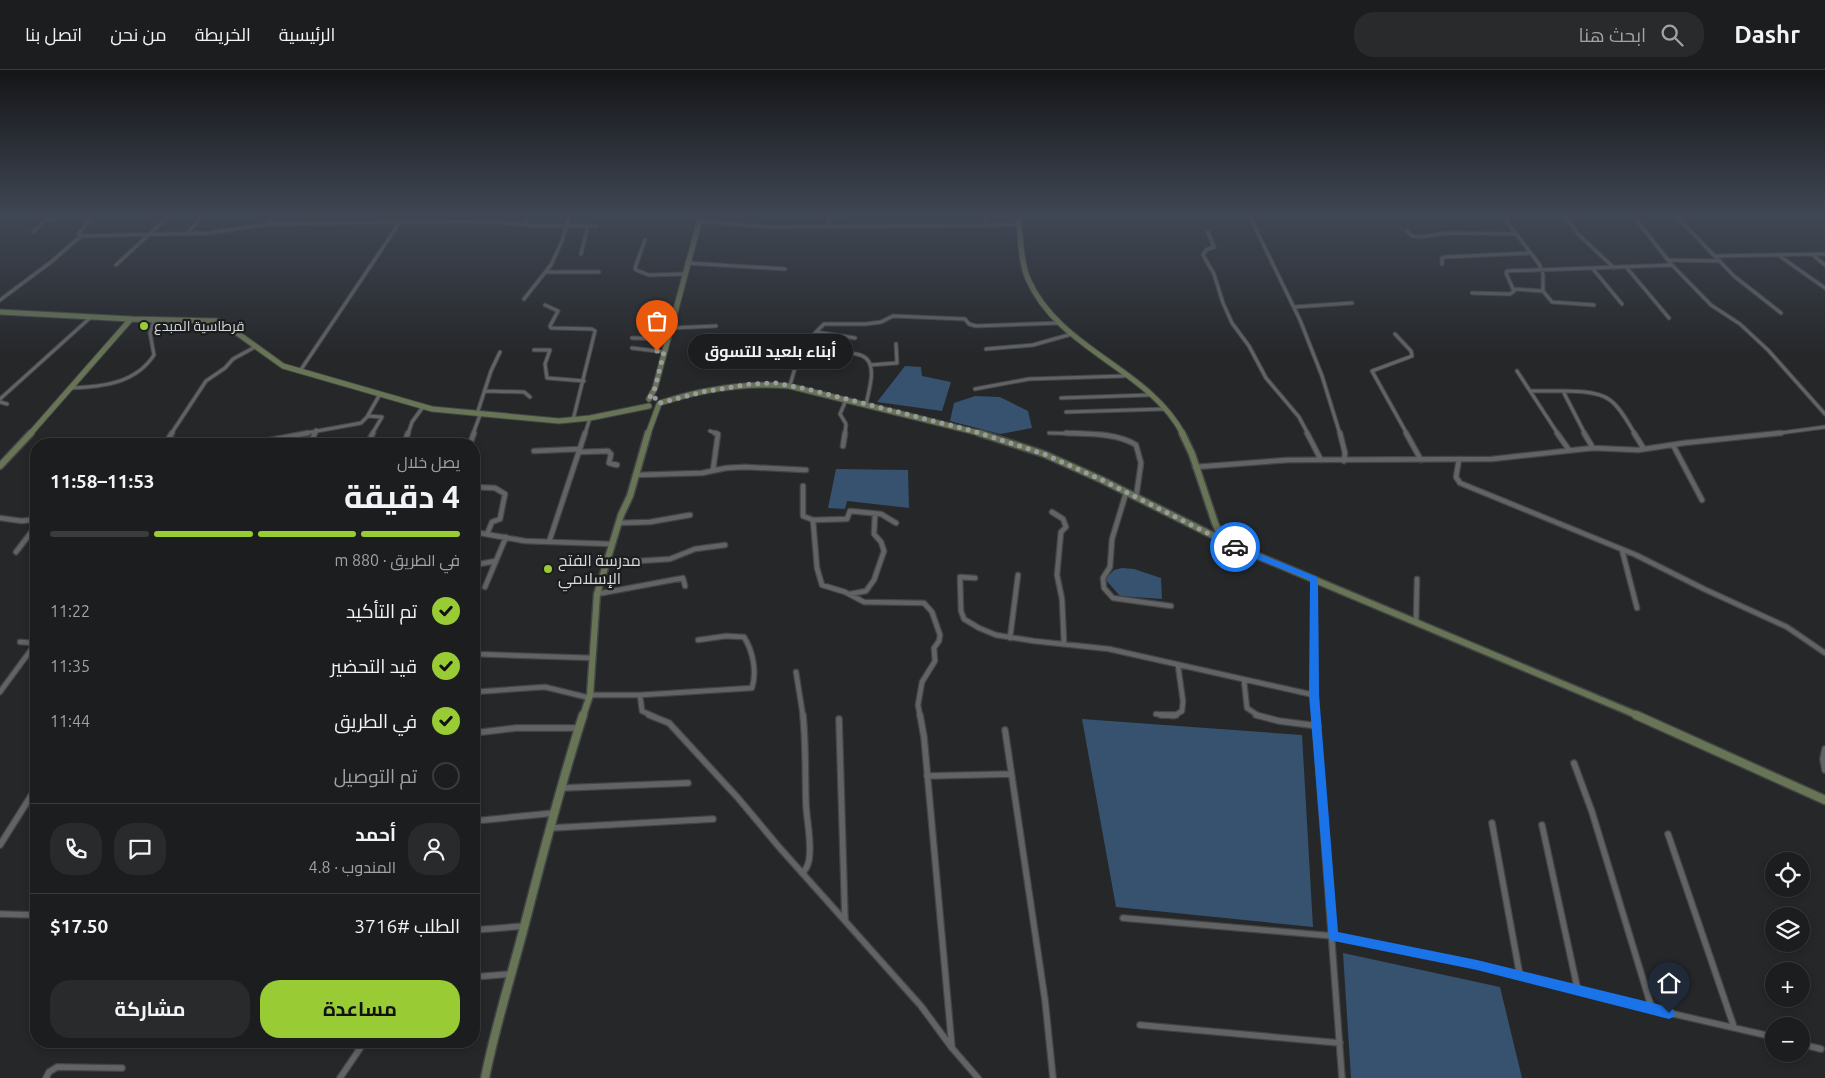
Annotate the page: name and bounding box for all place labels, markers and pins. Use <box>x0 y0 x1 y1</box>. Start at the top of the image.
pin <box>636 300 678 351</box>
place label: قرطاسية المبدع <box>154 318 245 335</box>
marker: قرطاسية المبدع <box>138 320 150 332</box>
callout: أبناء بلعيد للتسوق <box>687 334 852 368</box>
place label: مدرسة الفتح الإسلامي <box>558 551 641 592</box>
marker: مدرسة الفتح الإسلامي <box>542 563 554 575</box>
pin <box>1648 962 1690 1013</box>

